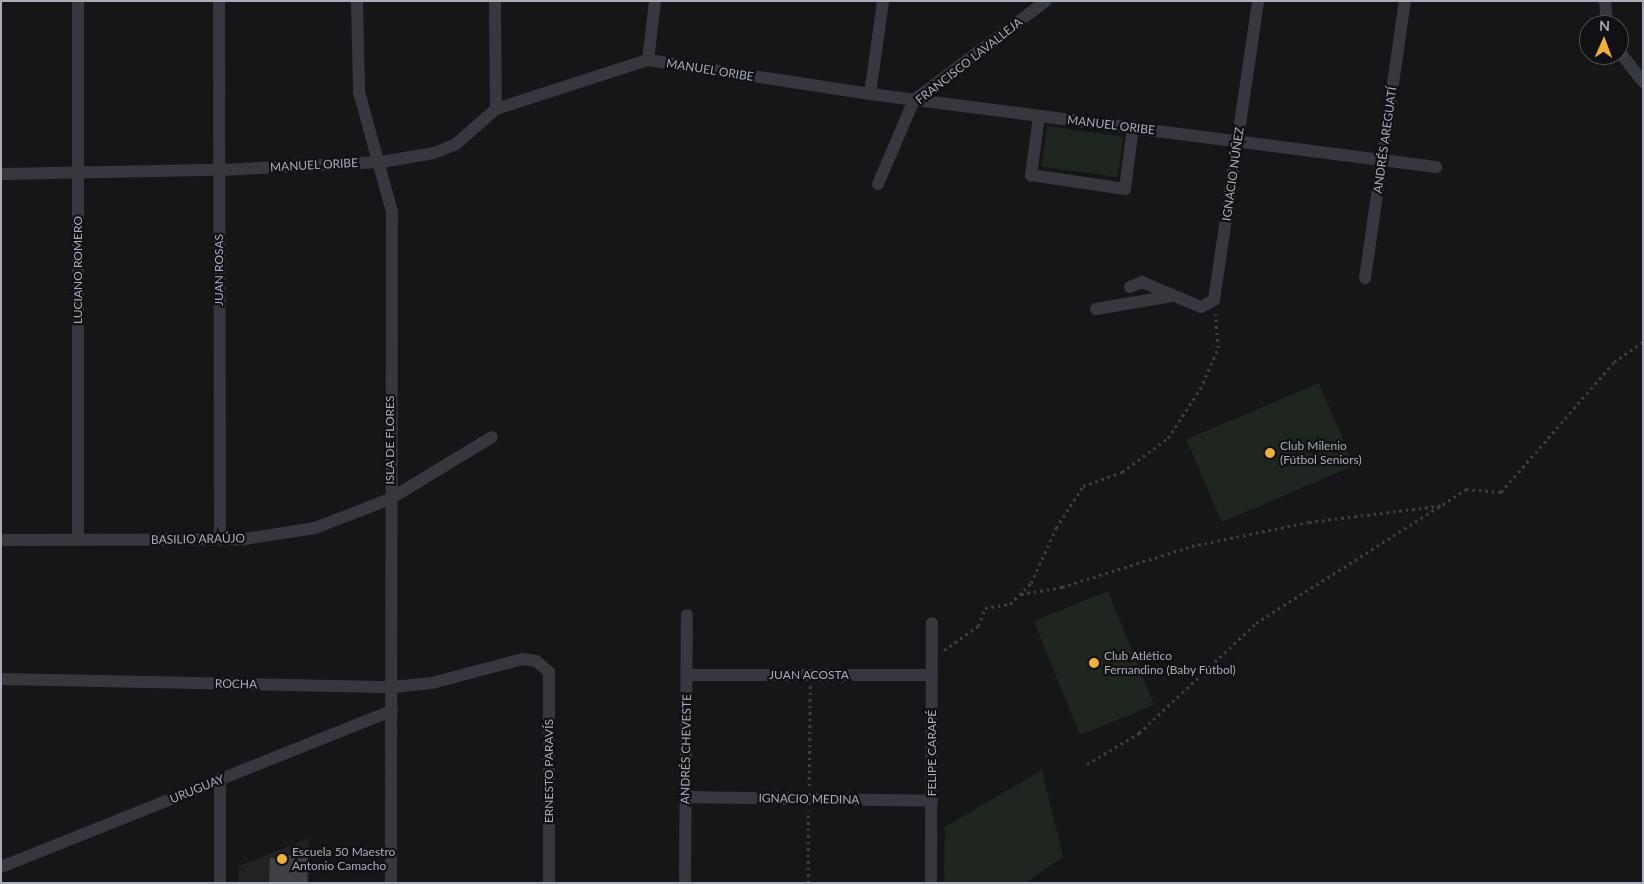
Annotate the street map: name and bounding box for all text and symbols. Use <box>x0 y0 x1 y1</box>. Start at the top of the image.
street label: FRANCISCO LAVALLEJA <box>913 15 1025 107</box>
north arrow <box>1579 15 1629 65</box>
text: N <box>1599 17 1610 34</box>
street label: MANUEL ORIBE <box>665 56 755 84</box>
street label: ANDRÉS AREGUATÍ <box>1370 86 1400 194</box>
street label: MANUEL ORIBE <box>1066 112 1156 138</box>
street label: IGNACIO NÚÑEZ <box>1219 126 1247 222</box>
street label: MANUEL ORIBE <box>269 155 359 175</box>
street label: LUCIANO ROMERO <box>71 216 85 324</box>
street label: JUAN ROSAS <box>212 234 226 306</box>
street label: ISLA DE FLORES <box>383 395 397 485</box>
place label: Club Milenio (Fútbol Seniors) <box>1280 439 1362 467</box>
marker: Club Milenio (Fútbol Seniors) <box>1264 447 1276 459</box>
street label: BASILIO ARAÚJO <box>151 531 245 547</box>
place label: Club Atlético Fernandino (Baby Fútbol) <box>1104 649 1236 677</box>
marker: Club Atlético Fernandino (Baby Fútbol) <box>1088 657 1100 669</box>
street label: JUAN ACOSTA <box>769 668 849 682</box>
street label: ROCHA <box>215 676 257 692</box>
street label: ANDRÉS CHEVESTE <box>678 694 694 804</box>
street label: FELIPE CARAPÉ <box>925 710 939 796</box>
street label: ERNESTO PARAVÍS <box>542 719 556 823</box>
street label: URUGUAY <box>168 772 226 806</box>
street label: IGNACIO MEDINA <box>758 791 860 807</box>
place label: Escuela 50 Maestro Antonio Camacho <box>292 845 395 873</box>
marker: Escuela 50 Maestro Antonio Camacho <box>276 853 288 865</box>

